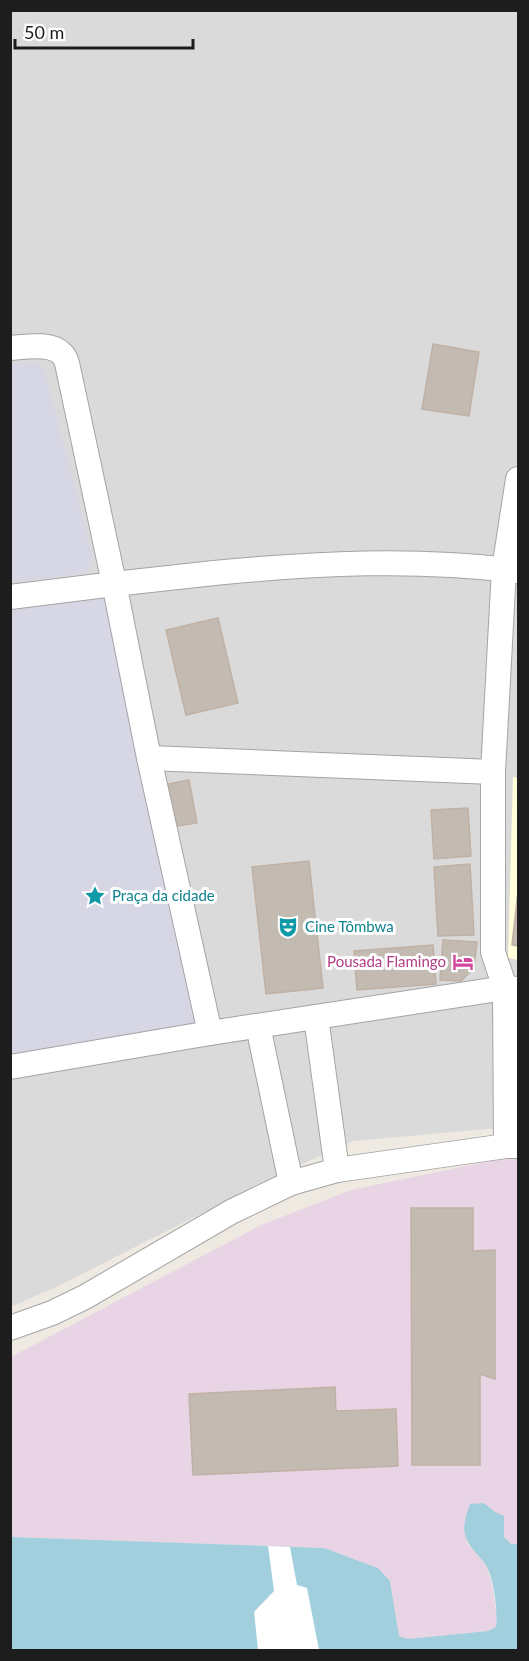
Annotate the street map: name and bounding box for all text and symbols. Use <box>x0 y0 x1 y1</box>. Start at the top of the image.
scale bar <box>15 12 194 50</box>
text: 50 m <box>24 21 64 43</box>
place icon: Praça da cidade <box>83 884 107 908</box>
place label: Praça da cidade <box>112 886 215 904</box>
theatre icon: Cine Tômbwa <box>276 915 300 939</box>
place label: Cine Tômbwa <box>305 917 394 935</box>
hotel icon: Pousada Flamingo <box>451 950 475 974</box>
place label: Pousada Flamingo <box>327 952 446 970</box>

